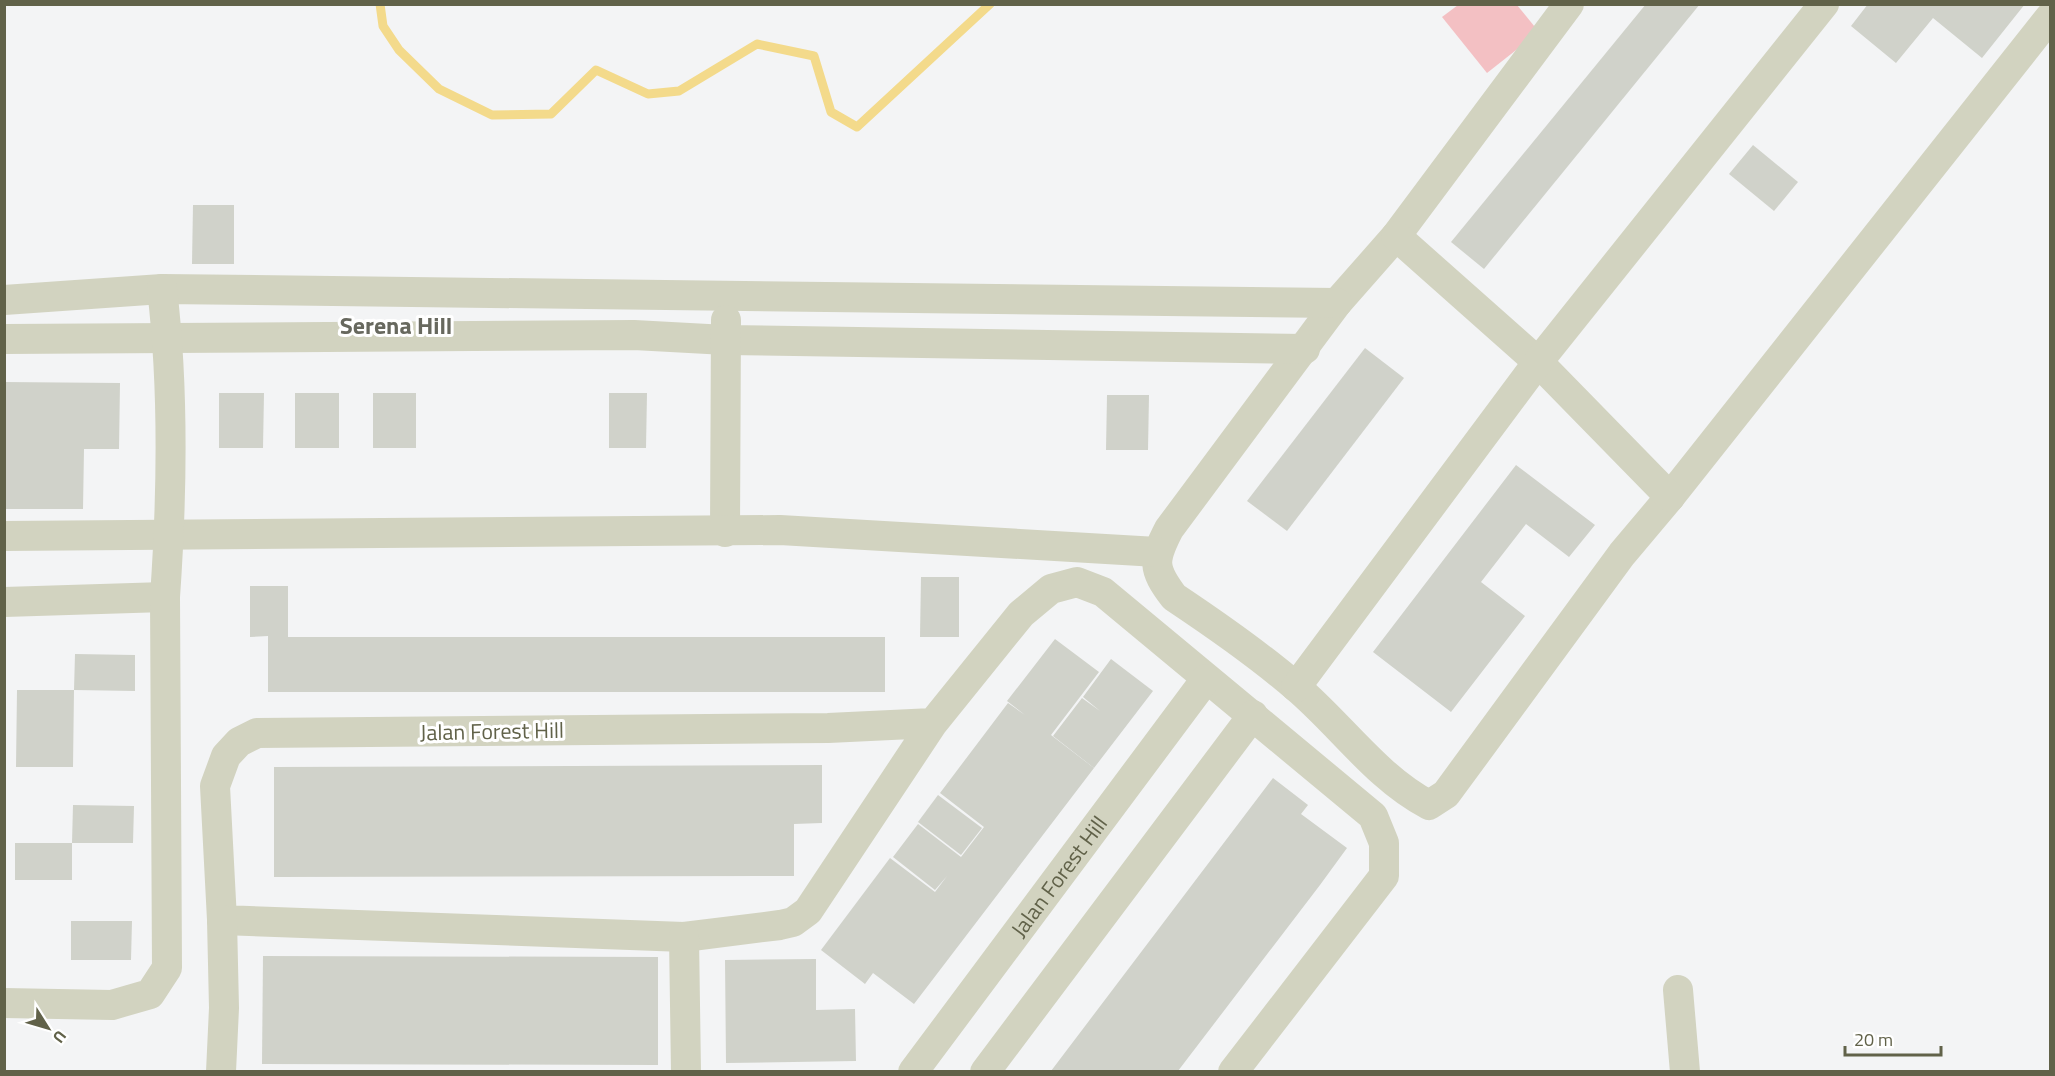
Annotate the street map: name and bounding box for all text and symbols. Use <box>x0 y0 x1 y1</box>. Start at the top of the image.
district label: Serena Hill <box>340 307 452 343</box>
street label: Jalan Forest Hill <box>420 713 564 749</box>
street label: Jalan Forest Hill <box>1002 808 1116 944</box>
north arrow <box>18 998 78 1058</box>
scale bar <box>1845 1019 1941 1057</box>
text: U <box>47 1026 73 1048</box>
text: 20 m <box>1854 1026 1893 1053</box>

